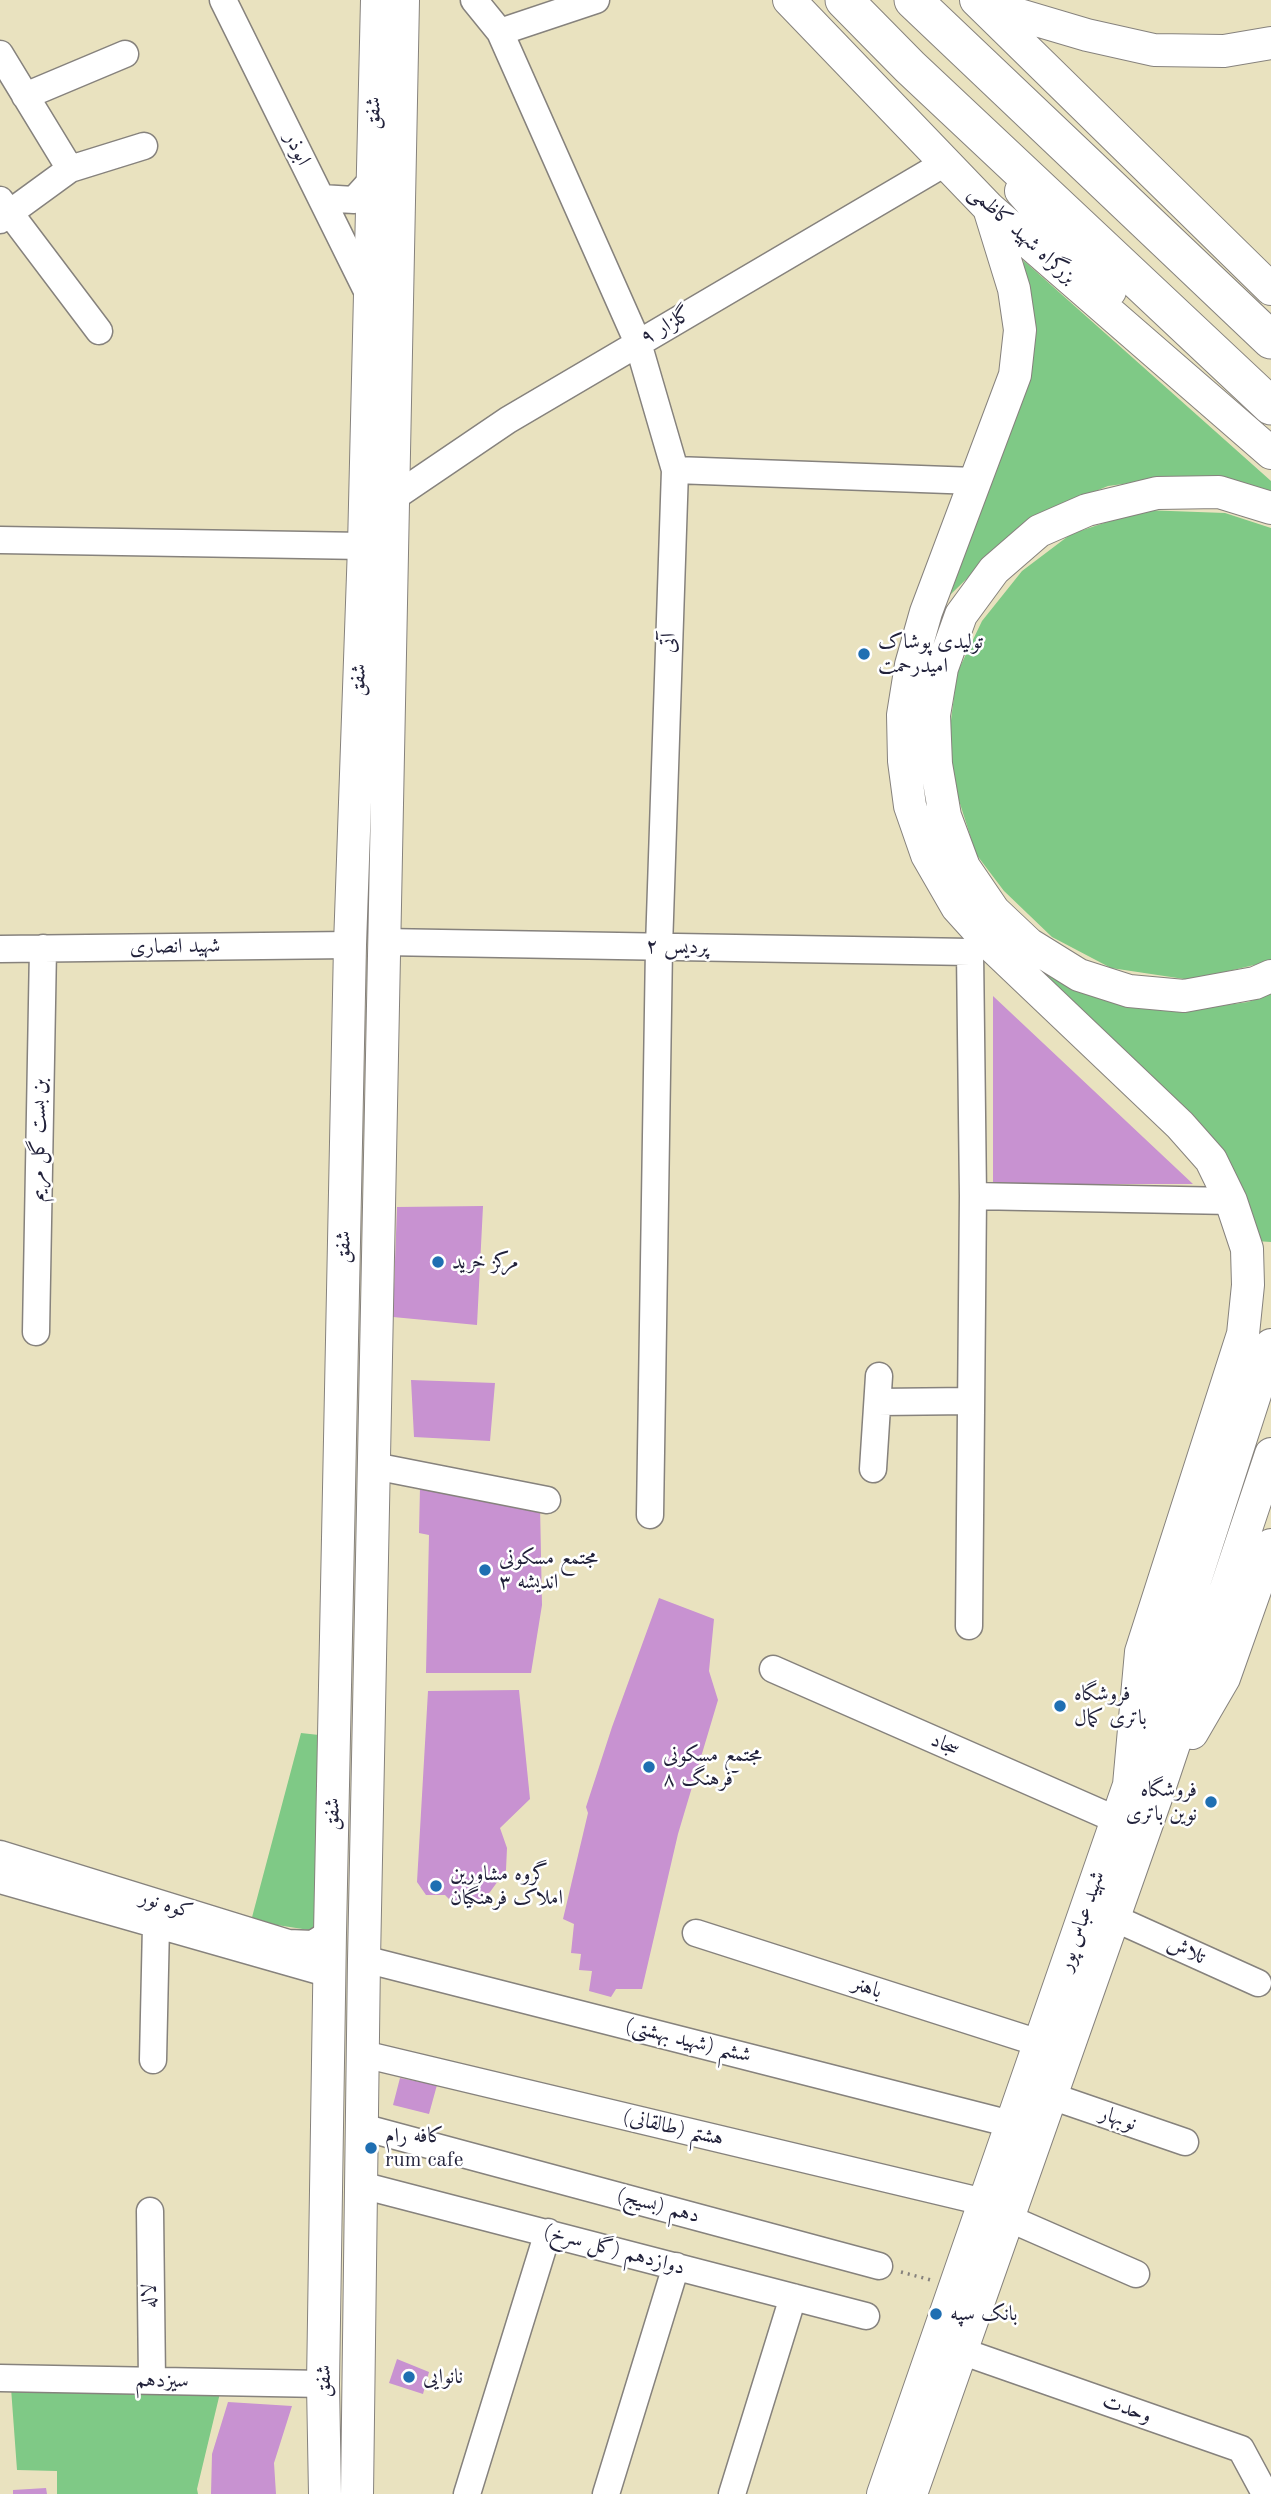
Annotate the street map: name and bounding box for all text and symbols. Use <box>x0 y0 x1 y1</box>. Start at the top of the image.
street label: شفق <box>361 96 387 130</box>
street label: ابوذر <box>278 128 316 170</box>
street label: بزرگراه شهید کاظمی <box>963 180 1081 290</box>
street label: گلزار ۹ <box>636 301 696 351</box>
place label: تولیدی پوشاک امیدرحمت <box>878 629 983 679</box>
street label: آتی <box>656 633 682 653</box>
marker: تولیدی پوشاک امیدرحمت <box>856 646 872 662</box>
street label: شفق <box>346 663 372 697</box>
street label: شهید انصاری <box>129 934 221 960</box>
street label: پردیس ۲ <box>646 934 708 960</box>
street label: بن بست گل مریم <box>25 1078 53 1202</box>
street label: شفق <box>331 1230 357 1264</box>
place label: مرکز خرید <box>452 1249 518 1275</box>
marker: مرکز خرید <box>430 1254 446 1270</box>
place label: مجتمع مسکونی اندیشه ۳ <box>499 1545 598 1595</box>
marker: مجتمع مسکونی اندیشه ۳ <box>477 1562 493 1578</box>
place label: فروشگاه باتری کمال <box>1074 1681 1147 1731</box>
marker: فروشگاه باتری کمال <box>1052 1698 1068 1714</box>
street label: سجاد <box>927 1728 963 1762</box>
place label: مجتمع مسکونی فرهنگ ۸ <box>663 1742 762 1792</box>
marker: مجتمع مسکونی فرهنگ ۸ <box>641 1759 657 1775</box>
place label: فروشگاه نوین باتری <box>1126 1777 1197 1827</box>
marker: فروشگاه نوین باتری <box>1203 1794 1219 1810</box>
street label: شفق <box>320 1797 346 1831</box>
place label: گروه مشاورین املاک فرهنگیان <box>450 1861 563 1911</box>
street label: شهید عباس پور <box>1053 1868 1111 1974</box>
marker: گروه مشاورین املاک فرهنگیان <box>428 1878 444 1894</box>
street label: کوه نور <box>136 1885 196 1925</box>
street label: تلاش <box>1163 1931 1209 1971</box>
street label: باهنر <box>849 1971 885 2005</box>
street label: ششم (شهید بهشتی) <box>622 2013 754 2069</box>
street label: نوبهار <box>1096 2101 1140 2137</box>
street label: هشتم (طالقانی) <box>620 2104 726 2152</box>
place label: کافه رام rum cafe <box>385 2123 463 2173</box>
marker: کافه رام rum cafe <box>363 2140 379 2156</box>
street label: دهم (بسیج) <box>614 2183 702 2229</box>
street label: دوازدهم (گل سرخ) <box>540 2219 688 2281</box>
street label: لاله <box>137 2283 163 2309</box>
place label: بانک سپه <box>950 2301 1017 2327</box>
marker: بانک سپه <box>928 2306 944 2322</box>
place label: نانوایی <box>423 2364 463 2390</box>
street label: شفق <box>311 2365 337 2397</box>
street label: سیزدهم <box>135 2368 189 2394</box>
marker: نانوایی <box>401 2369 417 2385</box>
street label: وحدت <box>1099 2389 1155 2429</box>

